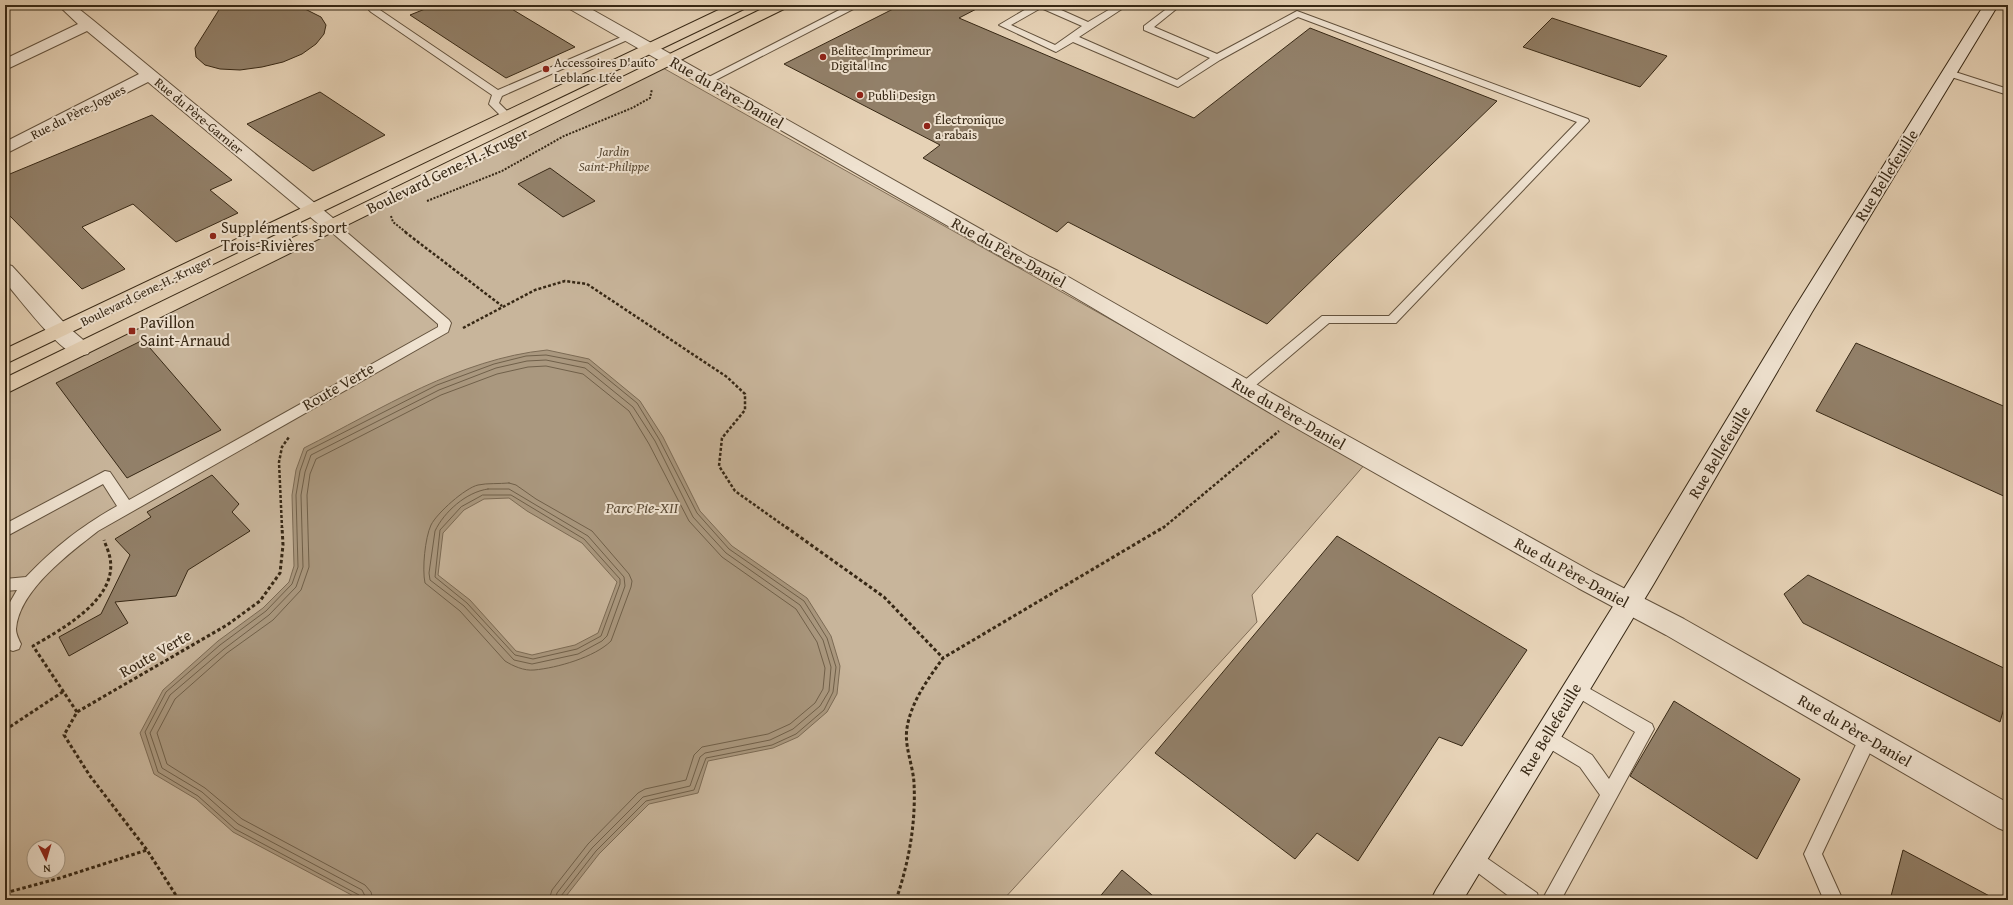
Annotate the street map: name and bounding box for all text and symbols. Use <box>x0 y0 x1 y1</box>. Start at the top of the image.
place label: Belitec Imprimeur Digital Inc <box>831 41 931 75</box>
street label: Rue du Père-Daniel <box>666 50 789 135</box>
marker: Belitec Imprimeur Digital Inc <box>818 52 828 62</box>
place label: Accessoires D'auto Leblanc Ltée <box>554 53 655 87</box>
marker: Accessoires D'auto Leblanc Ltée <box>541 64 551 74</box>
street label: Rue du Père-Garnier <box>150 73 248 159</box>
street label: Rue du Père-Jogues <box>27 80 129 144</box>
place label: Publi Design <box>868 86 936 105</box>
marker: Publi Design <box>855 90 865 100</box>
place label: Électronique a rabais <box>935 110 1004 144</box>
street label: Boulevard Gene-H.-Kruger <box>362 120 532 220</box>
marker: Électronique a rabais <box>922 121 932 131</box>
street label: Rue Bellefeuille <box>1848 124 1924 226</box>
park label: Jardin Saint-Philippe <box>579 142 649 176</box>
street label: Rue du Père-Daniel <box>947 211 1071 294</box>
place label: Suppléments sport Trois-Rivières <box>221 215 348 257</box>
marker: Suppléments sport Trois-Rivières <box>208 231 218 241</box>
street label: Boulevard Gene-H.-Kruger <box>77 251 215 331</box>
place label: Pavillon Saint-Arnaud <box>140 310 230 352</box>
marker: Pavillon Saint-Arnaud <box>127 326 137 336</box>
street label: Route Verte <box>298 356 378 416</box>
street label: Rue du Père-Daniel <box>1228 371 1351 456</box>
street label: Rue Bellefeuille <box>1682 401 1756 503</box>
park label: Parc Pie-XII <box>605 495 679 519</box>
street label: Rue du Père-Daniel <box>1510 531 1634 614</box>
street label: Route Verte <box>115 623 195 683</box>
street label: Rue Bellefeuille <box>1513 678 1587 780</box>
street label: Rue du Père-Daniel <box>1794 688 1917 773</box>
north arrow <box>26 839 66 879</box>
text: N <box>42 861 51 877</box>

